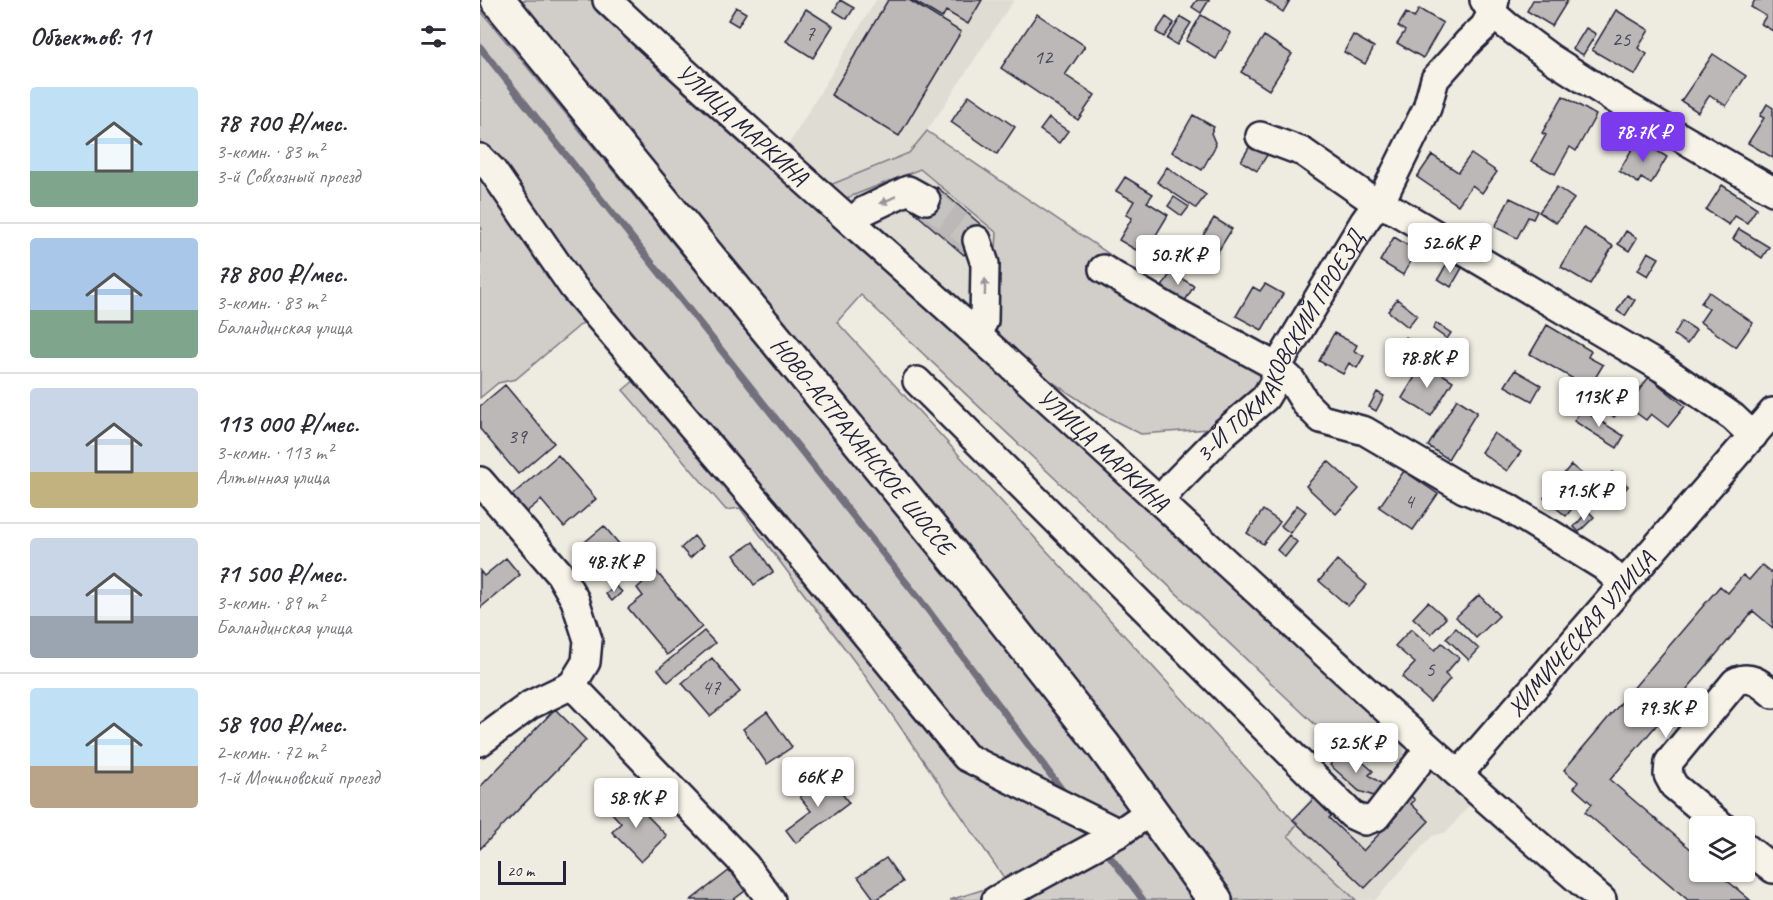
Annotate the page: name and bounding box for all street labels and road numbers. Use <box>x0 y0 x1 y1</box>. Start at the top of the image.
street label: УЛИЦА МАРКИНА <box>670 57 816 192</box>
street label: 3-Й ТОКМАКОВСКИЙ ПРОЕЗД <box>1189 223 1372 469</box>
street label: НОВО-АСТРАХАНСКОЕ ШОССЕ <box>765 330 963 563</box>
street label: УЛИЦА МАРКИНА <box>1032 382 1176 518</box>
street label: ХИМИЧЕСКАЯ УЛИЦА <box>1501 544 1662 723</box>

